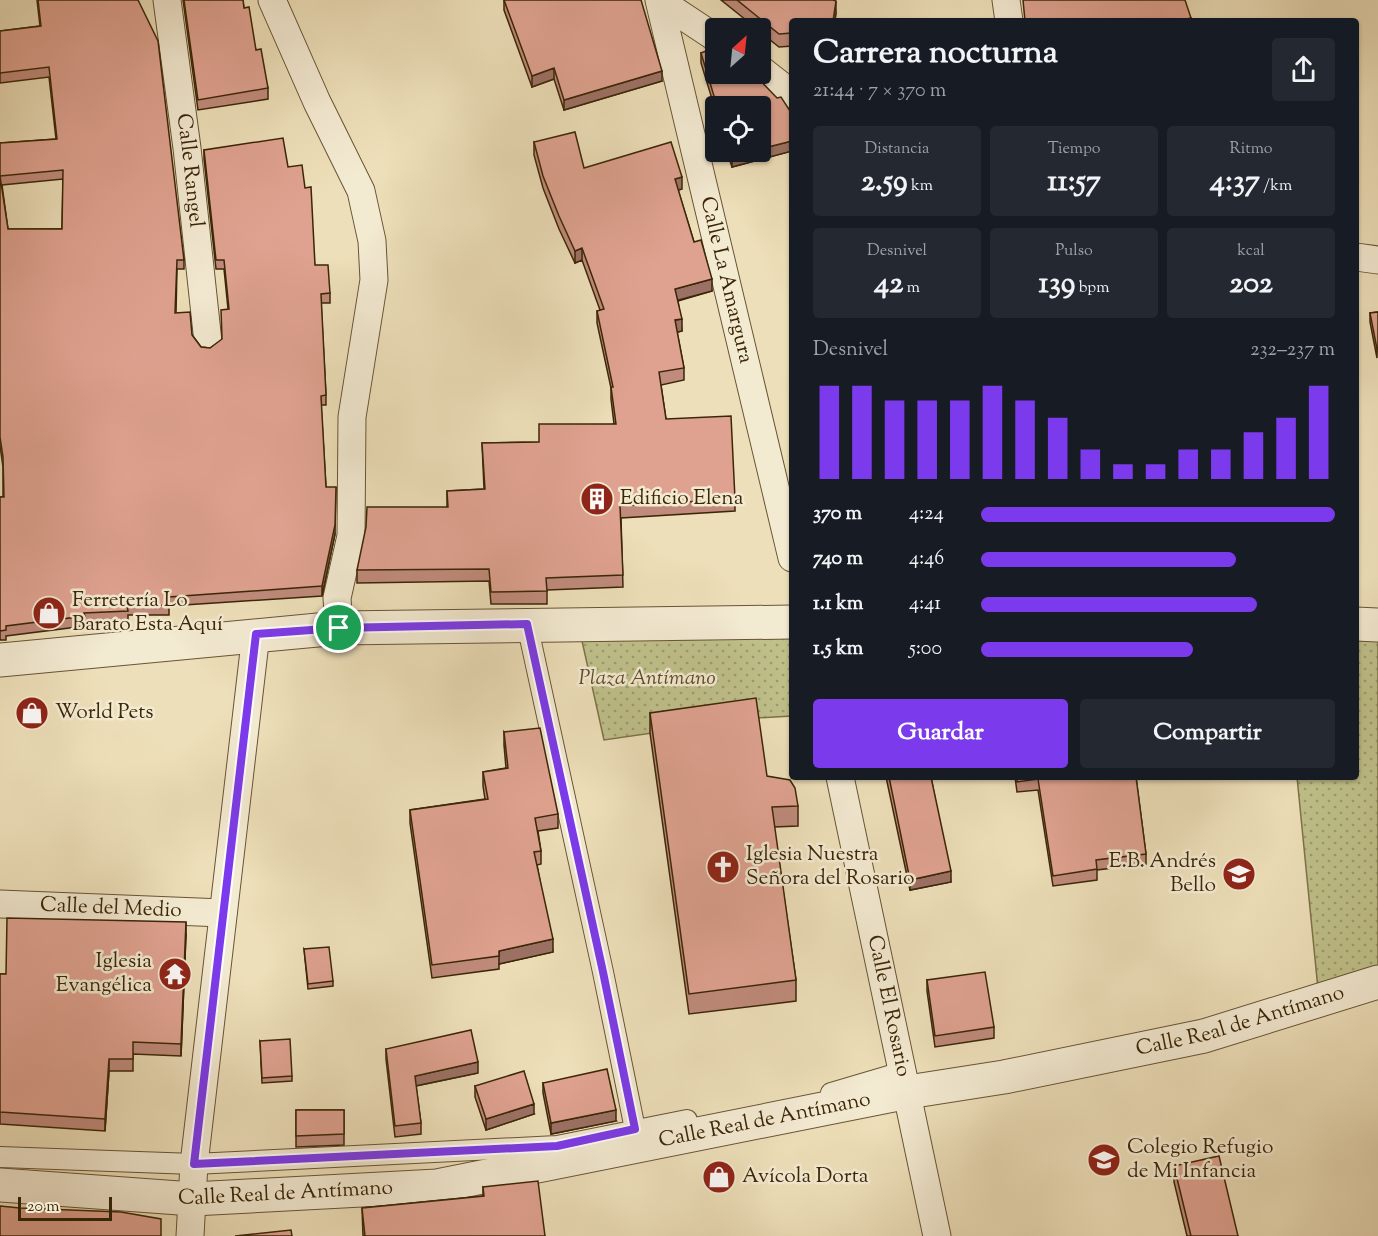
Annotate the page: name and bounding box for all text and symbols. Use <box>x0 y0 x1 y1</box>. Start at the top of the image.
north arrow <box>705 18 771 84</box>
map controls <box>705 18 771 162</box>
text: Carrera nocturna <box>813 30 1058 78</box>
button: share <box>1272 38 1335 101</box>
text: 21:44 · 7 × 370 m <box>813 77 946 106</box>
button: locate <box>705 96 771 162</box>
street label: Calle Rangel <box>167 112 211 229</box>
text: Distancia <box>865 138 929 161</box>
text: Tiempo <box>1047 138 1101 161</box>
text: Ritmo <box>1229 138 1273 161</box>
text: 2.59 <box>861 161 908 204</box>
text: 11:57 <box>1047 161 1101 204</box>
text: 4:37 <box>1210 161 1260 204</box>
text: km <box>908 175 933 198</box>
text: /km <box>1260 175 1292 198</box>
street label: Calle La Amargura <box>691 194 760 367</box>
text: Desnivel <box>867 240 927 263</box>
text: Pulso <box>1055 240 1093 263</box>
text: kcal <box>1237 240 1265 263</box>
text: 42 <box>874 263 903 306</box>
text: 139 <box>1039 263 1075 306</box>
text: 202 <box>1229 263 1273 306</box>
text: m <box>903 277 920 300</box>
text: bpm <box>1075 277 1109 300</box>
text: Desnivel <box>813 336 888 365</box>
text: 232–237 m <box>1250 336 1335 365</box>
building icon: Edificio Elena <box>579 481 615 517</box>
place label: Edificio Elena <box>620 484 744 514</box>
text: 370 m <box>813 500 862 529</box>
text: 4:24 <box>909 500 944 529</box>
text: 740 m <box>813 545 863 574</box>
text: 4:46 <box>909 545 944 574</box>
place label: Ferretería Lo Barato Esta Aquí <box>72 586 223 640</box>
text: 1.1 km <box>813 590 863 619</box>
text: 4:41 <box>909 590 941 619</box>
shop icon: Ferretería Lo Barato Esta Aquí <box>31 595 67 631</box>
pin <box>313 602 364 653</box>
icon: arrive <box>322 611 355 644</box>
text: 1.5 km <box>813 635 863 664</box>
text: 5:00 <box>909 635 942 664</box>
park label: Plaza Antímano <box>578 664 716 694</box>
shop icon: World Pets <box>14 695 50 731</box>
place label: World Pets <box>55 698 154 728</box>
button: Guardar <box>813 699 1068 768</box>
button: Compartir <box>1080 699 1335 768</box>
place label: Iglesia Nuestra Señora del Rosario <box>746 840 915 894</box>
place label: E.B. Andrés Bello <box>1109 847 1216 901</box>
church icon: Iglesia Nuestra Señora del Rosario <box>705 849 741 885</box>
school or university icon: E.B. Andrés Bello <box>1221 856 1257 892</box>
street label: Calle del Medio <box>39 891 182 926</box>
street label: Calle El Rosario <box>859 932 918 1080</box>
place label: Iglesia Evangélica <box>56 947 152 1001</box>
temple icon: Iglesia Evangélica <box>157 956 193 992</box>
street label: Calle Real de Antímano <box>1133 978 1348 1065</box>
street label: Calle Real de Antímano <box>656 1085 873 1156</box>
place label: Colegio Refugio de Mi Infancia <box>1127 1133 1273 1187</box>
school or university icon: Colegio Refugio de Mi Infancia <box>1086 1142 1122 1178</box>
shop icon: Avícola Dorta <box>701 1159 737 1195</box>
place label: Avícola Dorta <box>742 1162 869 1192</box>
street label: Calle Real de Antímano <box>177 1173 394 1214</box>
scale bar <box>18 1194 112 1222</box>
text: 20 m <box>27 1196 60 1219</box>

